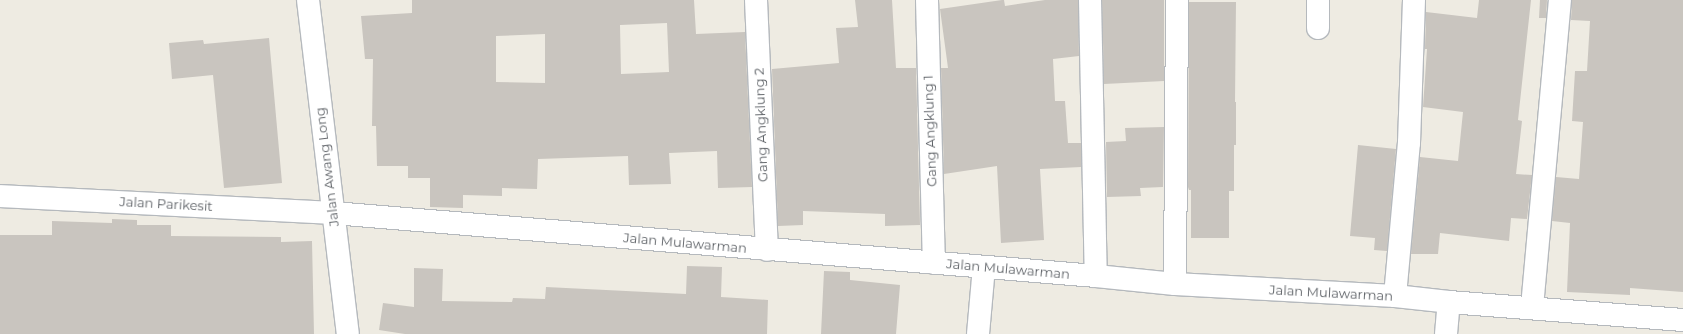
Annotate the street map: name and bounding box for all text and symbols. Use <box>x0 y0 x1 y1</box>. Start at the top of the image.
street label: Gang Angklung 2 <box>751 68 771 182</box>
street label: Gang Angklung 1 <box>920 75 940 187</box>
street label: Jalan Awang Long <box>312 107 342 227</box>
street label: Jalan Parikesit <box>119 194 213 214</box>
street label: Jalan Mulawarman <box>623 230 747 256</box>
street label: Jalan Mulawarman <box>946 256 1070 282</box>
street label: Jalan Mulawarman <box>1269 282 1393 304</box>

